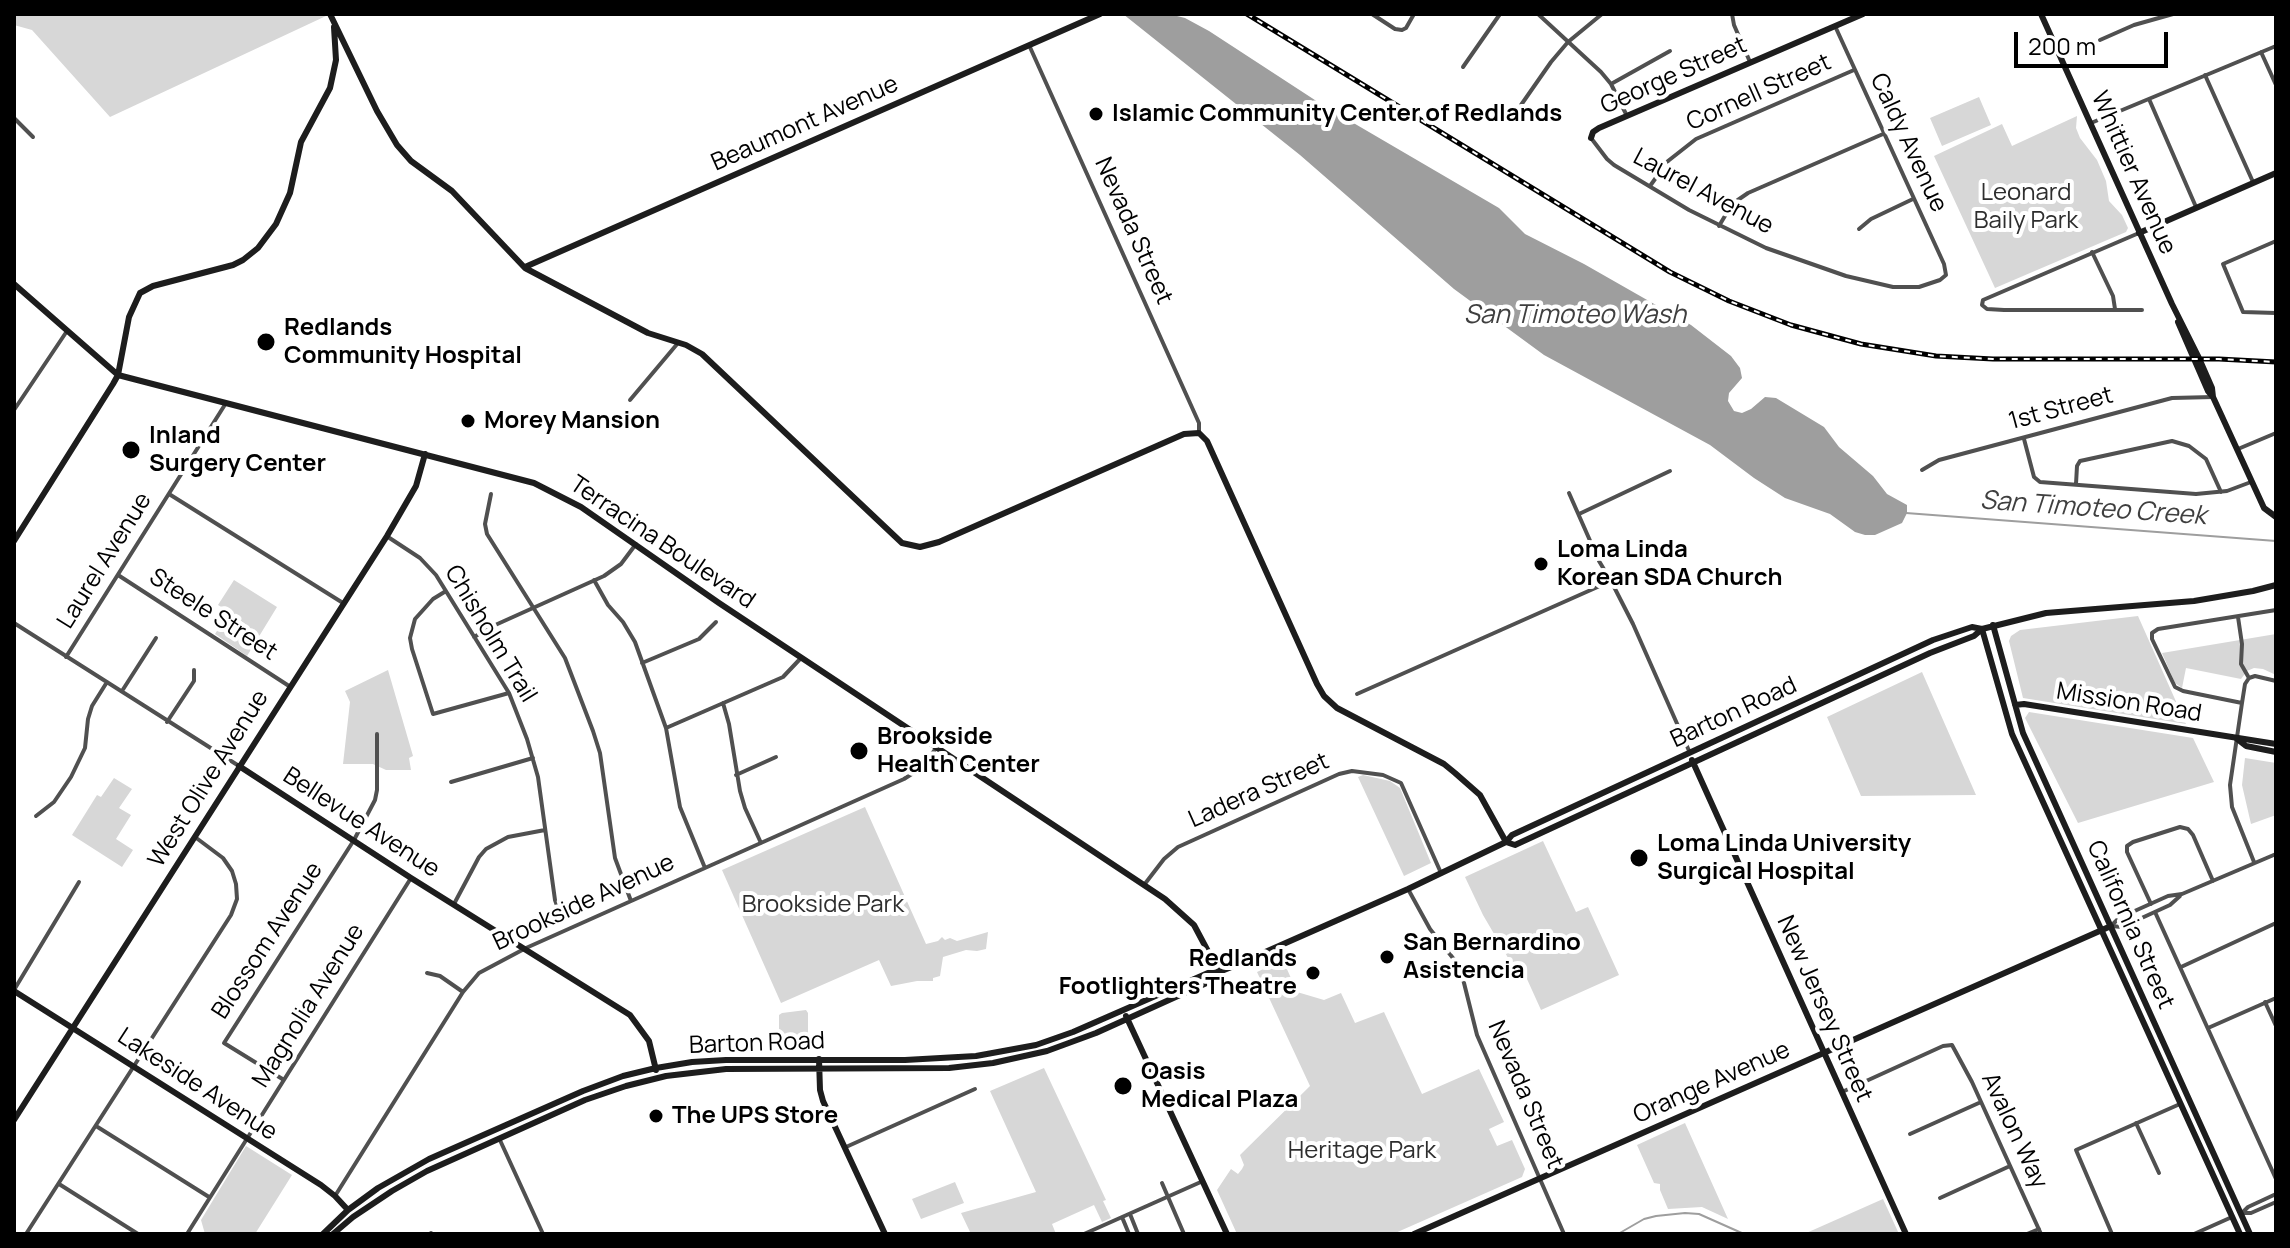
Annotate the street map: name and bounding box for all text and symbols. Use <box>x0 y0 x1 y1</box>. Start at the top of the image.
scale bar <box>2018 16 2172 66</box>
text: 200 m <box>2028 29 2096 62</box>
street label: George Street <box>1597 31 1751 121</box>
street label: Cornell Street <box>1682 48 1836 138</box>
street label: Caldy Avenue <box>1863 69 1953 217</box>
street label: Beaumont Avenue <box>707 70 903 178</box>
street label: Whittier Avenue <box>2084 87 2182 259</box>
place label: Islamic Community Center of Redlands <box>1112 100 1562 128</box>
marker: Islamic Community Center of Redlands <box>1087 105 1105 123</box>
street label: Laurel Avenue <box>1628 143 1778 241</box>
street label: Nevada Street <box>1088 153 1178 309</box>
park label: Leonard Baily Park <box>1974 179 2078 235</box>
water label: San Timoteo Wash <box>1464 300 1686 332</box>
place label: Redlands Community Hospital <box>284 314 522 370</box>
marker: Redlands Community Hospital <box>255 331 277 353</box>
street label: 1st Street <box>2006 381 2116 437</box>
place label: Morey Mansion <box>484 407 660 435</box>
marker: Morey Mansion <box>459 412 477 430</box>
place label: Inland Surgery Center <box>149 422 326 478</box>
marker: Inland Surgery Center <box>120 439 142 461</box>
street label: Terracina Boulevard <box>564 470 760 616</box>
water label: San Timoteo Creek <box>1979 486 2207 532</box>
street label: Laurel Avenue <box>52 488 158 634</box>
place label: Loma Linda Korean SDA Church <box>1557 536 1782 592</box>
marker: Loma Linda Korean SDA Church <box>1532 555 1550 573</box>
street label: Chisholm Trail <box>438 560 542 708</box>
street label: Steele Street <box>144 563 282 667</box>
street label: Barton Road <box>1666 671 1802 755</box>
street label: Mission Road <box>2054 677 2204 729</box>
street label: West Olive Avenue <box>143 685 275 873</box>
place label: Brookside Health Center <box>877 723 1040 779</box>
marker: Brookside Health Center <box>848 740 870 762</box>
street label: Ladera Street <box>1184 747 1334 835</box>
street label: Bellevue Avenue <box>277 762 445 884</box>
place label: Loma Linda University Surgical Hospital <box>1657 830 1911 886</box>
street label: California Street <box>2080 836 2180 1014</box>
marker: Loma Linda University Surgical Hospital <box>1628 847 1650 869</box>
street label: Brookside Avenue <box>489 848 679 958</box>
street label: Blossom Avenue <box>207 857 329 1025</box>
park label: Brookside Park <box>742 891 904 919</box>
street label: New Jersey Street <box>1770 911 1878 1107</box>
street label: Magnolia Avenue <box>247 919 371 1093</box>
place label: San Bernardino Asistencia <box>1403 929 1581 985</box>
place label: Redlands Footlighters Theatre <box>1059 945 1297 1001</box>
marker: San Bernardino Asistencia <box>1378 948 1396 966</box>
marker: Redlands Footlighters Theatre <box>1304 964 1322 982</box>
street label: Nevada Street <box>1481 1017 1569 1173</box>
street label: Lakeside Avenue <box>112 1023 282 1147</box>
street label: Barton Road <box>689 1027 825 1061</box>
street label: Orange Avenue <box>1629 1036 1795 1130</box>
place label: Oasis Medical Plaza <box>1141 1058 1298 1114</box>
street label: Avalon Way <box>1975 1068 2053 1194</box>
marker: Oasis Medical Plaza <box>1112 1075 1134 1097</box>
place label: The UPS Store <box>672 1102 838 1130</box>
marker: The UPS Store <box>647 1107 665 1125</box>
park label: Heritage Park <box>1288 1137 1436 1165</box>

